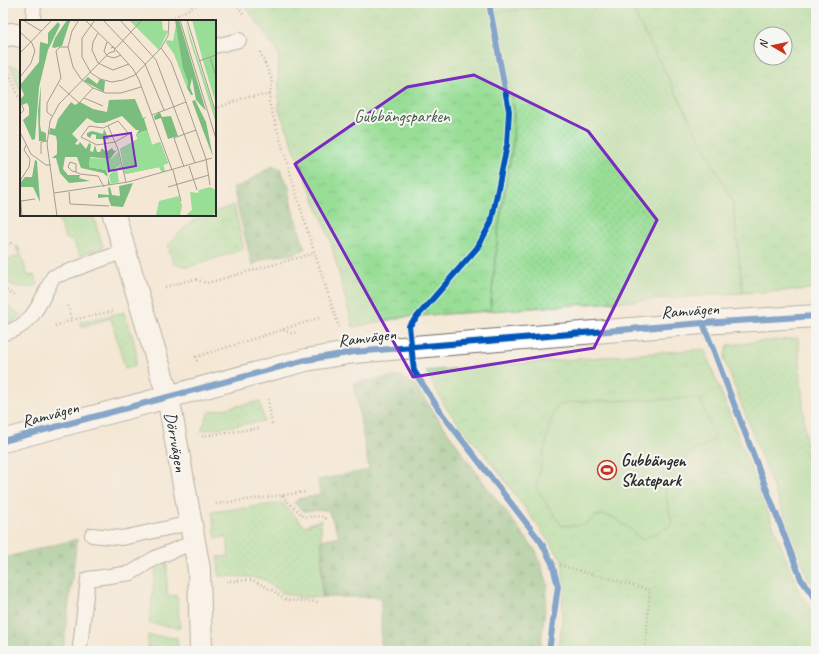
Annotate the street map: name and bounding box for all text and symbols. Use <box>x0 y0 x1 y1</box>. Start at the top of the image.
inset map <box>20 20 216 216</box>
north arrow <box>753 26 793 66</box>
text: N <box>756 38 771 49</box>
park label: Gubbängsparken <box>354 106 451 127</box>
street label: Ramvägen <box>660 298 720 323</box>
street label: Ramvägen <box>337 323 398 351</box>
street label: Ramvägen <box>19 397 81 432</box>
street label: Dörrvägen <box>160 411 191 474</box>
place label: Gubbängen Skatepark <box>621 450 687 491</box>
sports icon: Gubbängen Skatepark <box>596 459 618 481</box>

